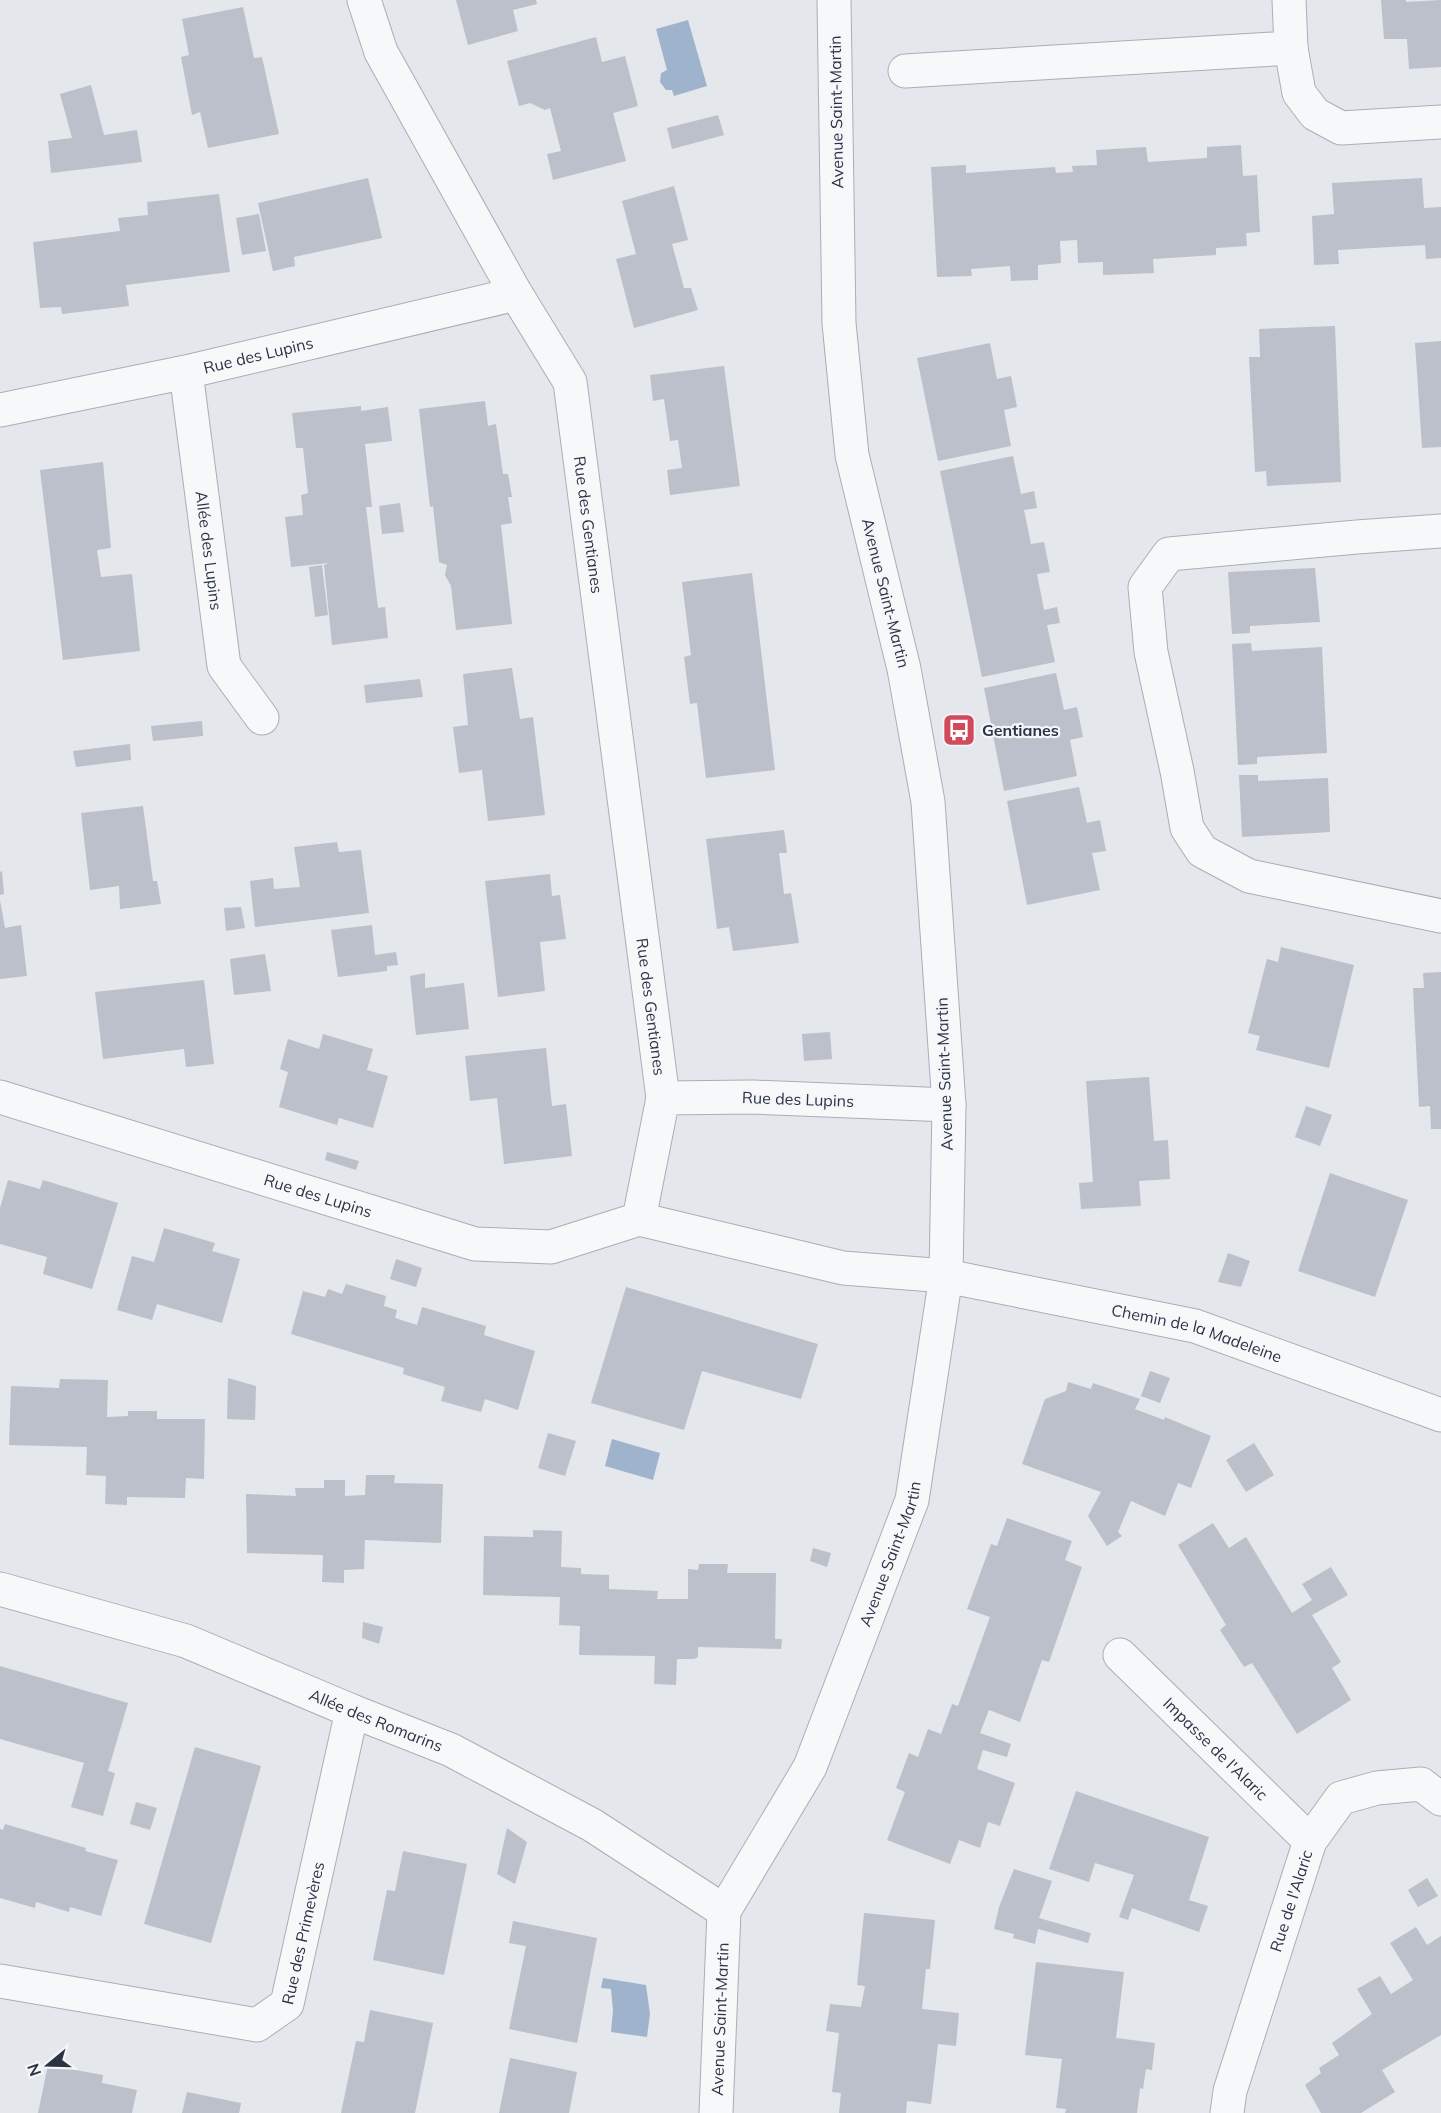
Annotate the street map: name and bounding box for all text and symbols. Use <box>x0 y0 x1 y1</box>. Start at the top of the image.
street label: Avenue Saint-Martin <box>825 35 847 189</box>
street label: Rue des Lupins <box>201 332 315 378</box>
street label: Rue des Gentianes <box>570 455 607 595</box>
street label: Allée des Lupins <box>191 490 227 611</box>
street label: Avenue Saint-Martin <box>858 516 914 670</box>
bus stop icon: Gentianes <box>941 712 977 748</box>
place label: Gentianes <box>982 720 1059 740</box>
street label: Rue des Gentianes <box>632 937 670 1077</box>
street label: Avenue Saint-Martin <box>931 997 957 1151</box>
street label: Rue des Lupins <box>742 1087 854 1111</box>
street label: Rue des Lupins <box>262 1169 375 1222</box>
street label: Chemin de la Madeleine <box>1110 1299 1285 1367</box>
street label: Avenue Saint-Martin <box>855 1480 925 1629</box>
street label: Allée des Romarins <box>306 1684 446 1756</box>
street label: Impasse de l'Alaric <box>1159 1693 1272 1804</box>
street label: Rue de l'Alaric <box>1265 1847 1317 1954</box>
street label: Rue des Primevères <box>277 1860 328 2006</box>
street label: Avenue Saint-Martin <box>707 1942 733 2096</box>
north arrow <box>18 2035 78 2095</box>
text: N <box>22 2061 45 2079</box>

